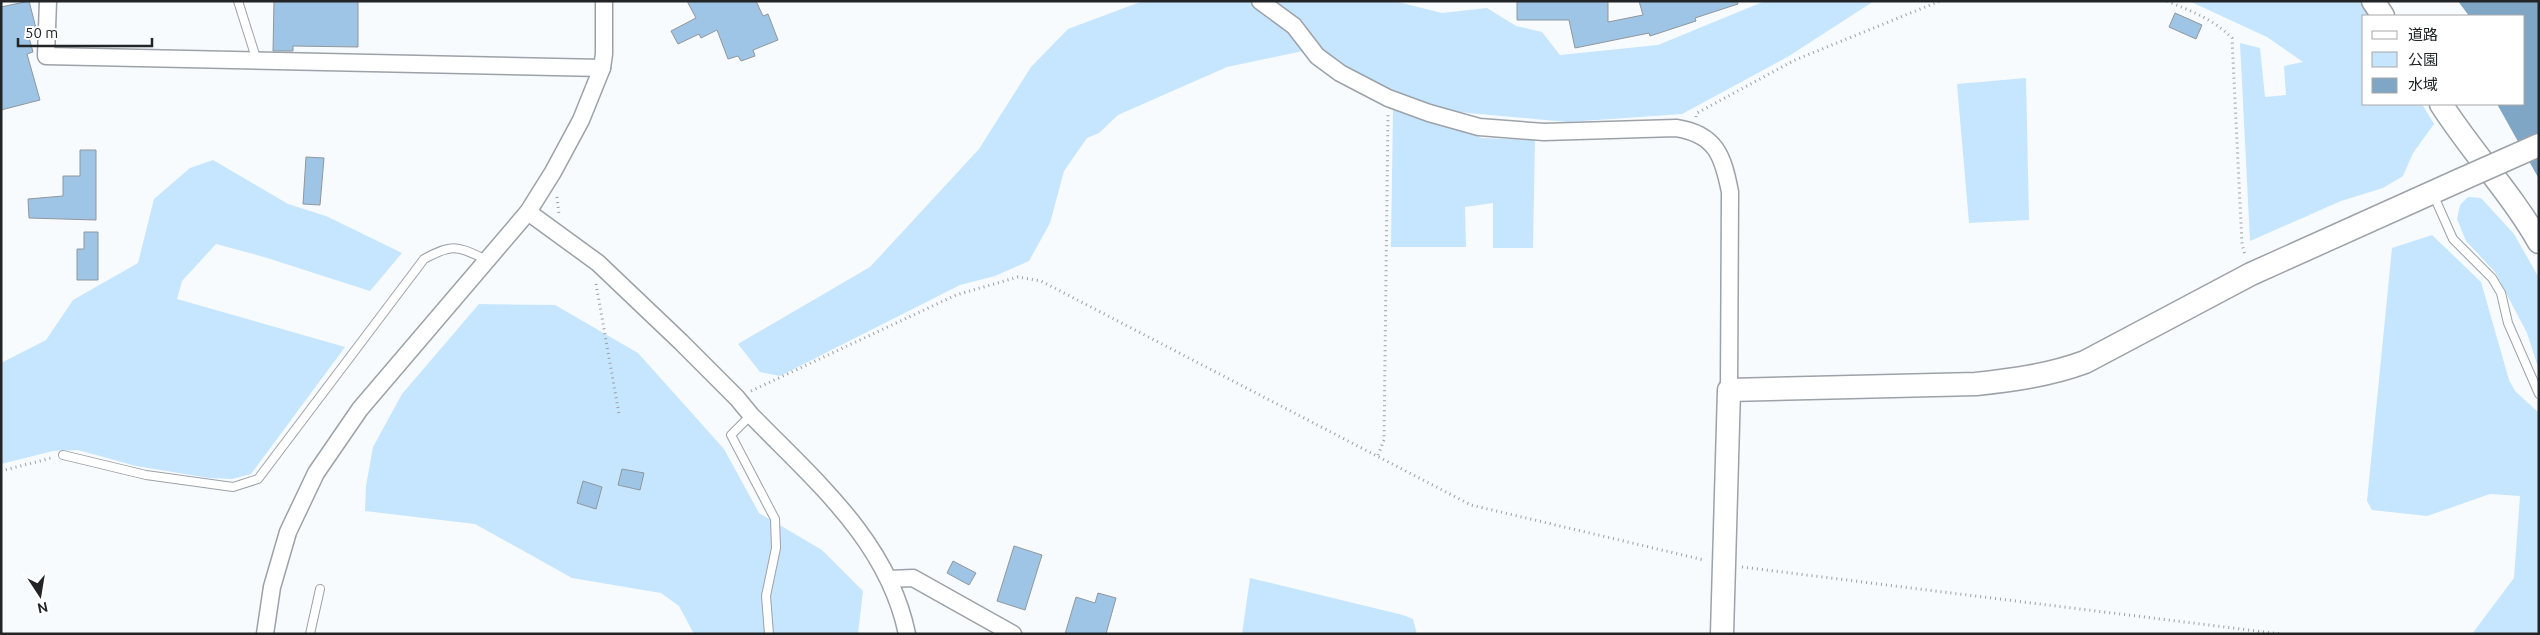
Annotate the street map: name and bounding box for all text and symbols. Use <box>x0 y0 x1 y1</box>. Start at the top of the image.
scale bar <box>18 15 151 47</box>
legend <box>2362 15 2525 105</box>
text: 50 m <box>25 24 58 41</box>
text: 道路 <box>2408 26 2438 43</box>
text: 公園 <box>2408 51 2438 68</box>
text: 水域 <box>2408 76 2438 93</box>
north arrow <box>15 570 65 620</box>
text: N <box>36 599 49 617</box>

